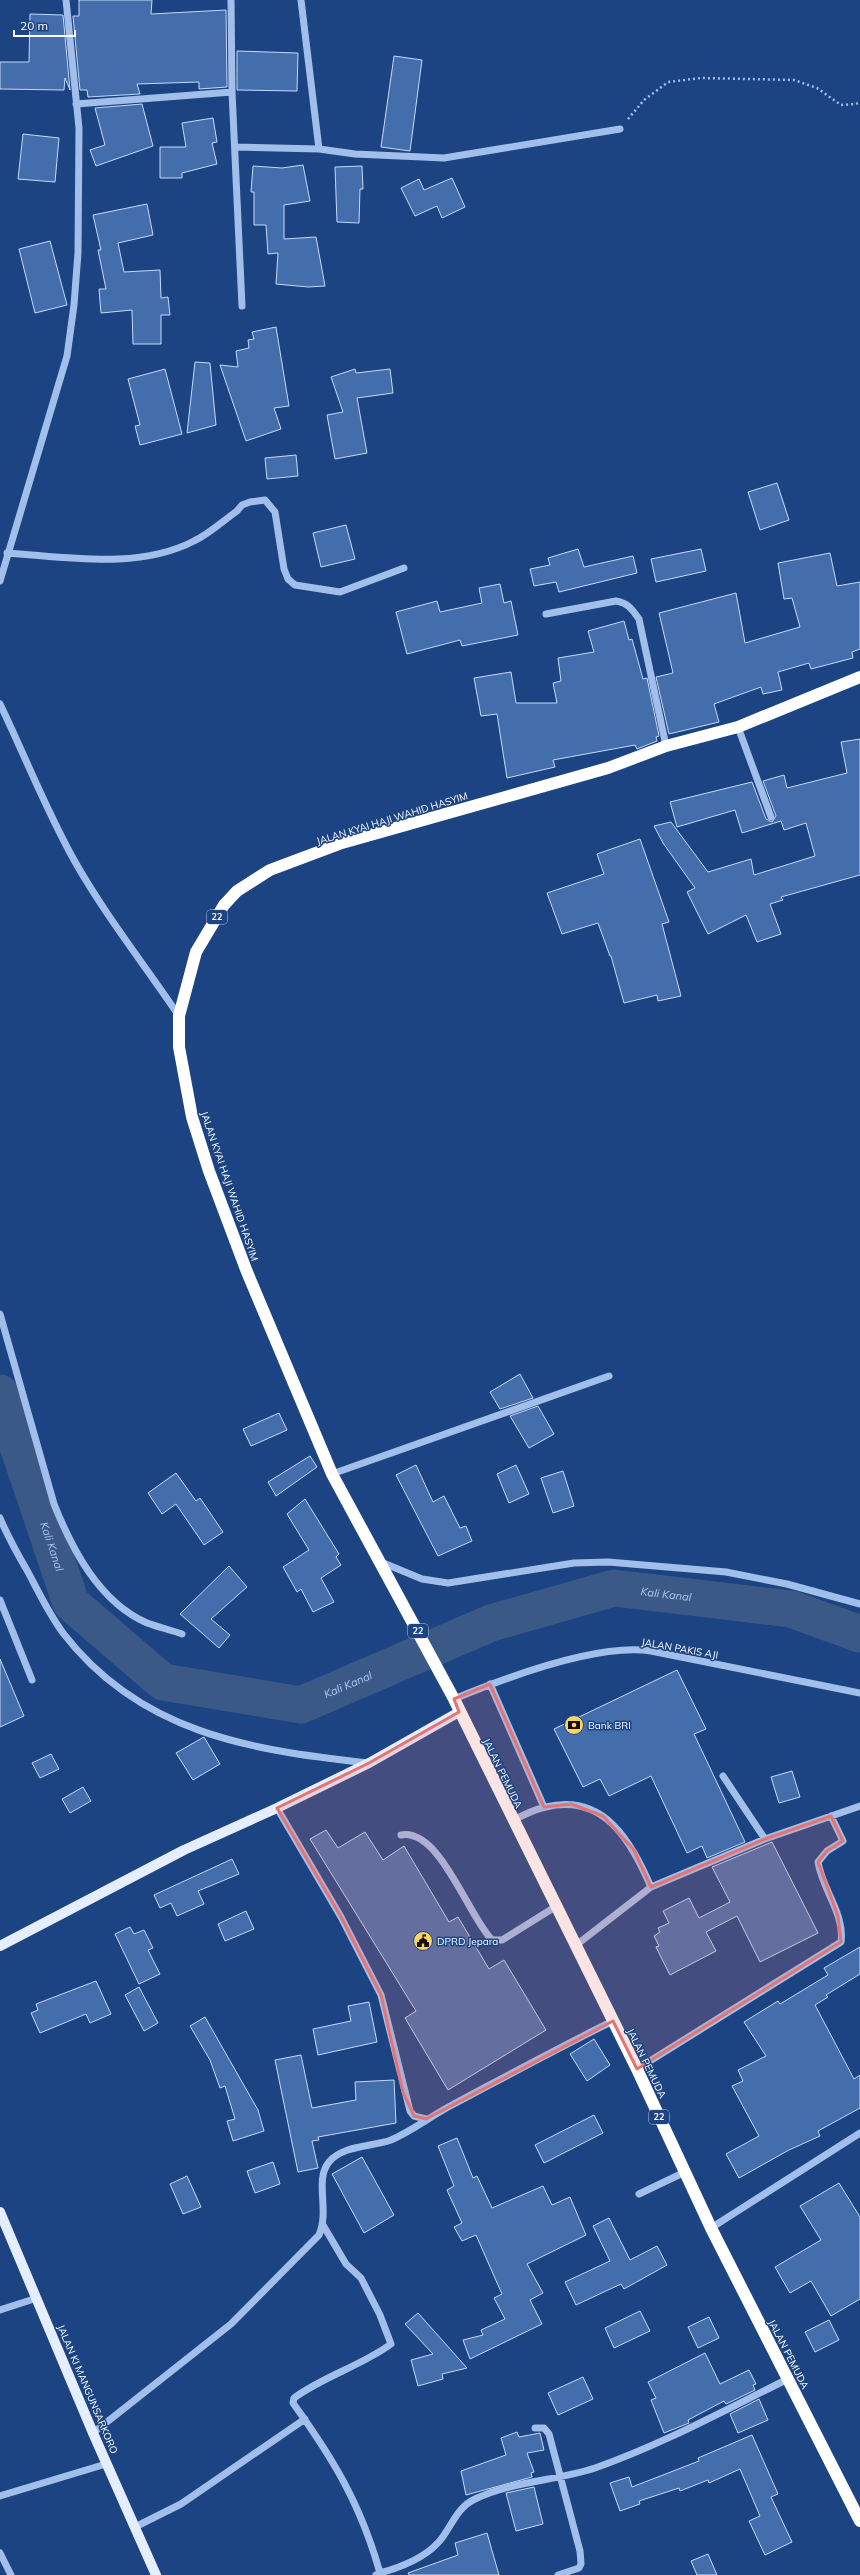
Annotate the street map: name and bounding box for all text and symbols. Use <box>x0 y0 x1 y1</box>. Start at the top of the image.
scale bar <box>14 12 75 38</box>
text: 20 m <box>20 18 48 33</box>
street label: JALAN KYAI HAJI WAHID HASYIM <box>315 789 469 848</box>
road number: 22 <box>207 910 227 924</box>
street label: JALAN KYAI HAJI WAHID HASYIM <box>198 1110 261 1263</box>
water label: Kali Kanal <box>37 1520 67 1573</box>
water label: Kali Kanal <box>640 1584 692 1604</box>
road number: 22 <box>408 1624 428 1638</box>
street label: JALAN PAKIS AJI <box>641 1635 719 1662</box>
water label: Kali Kanal <box>322 1668 374 1701</box>
bank icon: Bank BRI <box>563 1714 585 1736</box>
place label: Bank BRI <box>588 1719 631 1732</box>
street label: JALAN PEMUDA <box>480 1736 525 1811</box>
public building icon: DPRD Jepara <box>412 1930 434 1952</box>
place label: DPRD Jepara <box>437 1935 498 1948</box>
street label: JALAN PEMUDA <box>624 2026 669 2101</box>
road number: 22 <box>649 2110 669 2124</box>
street label: JALAN PEMUDA <box>765 2317 812 2392</box>
street label: JALAN KI MANGUNSARKORO <box>54 2323 121 2456</box>

